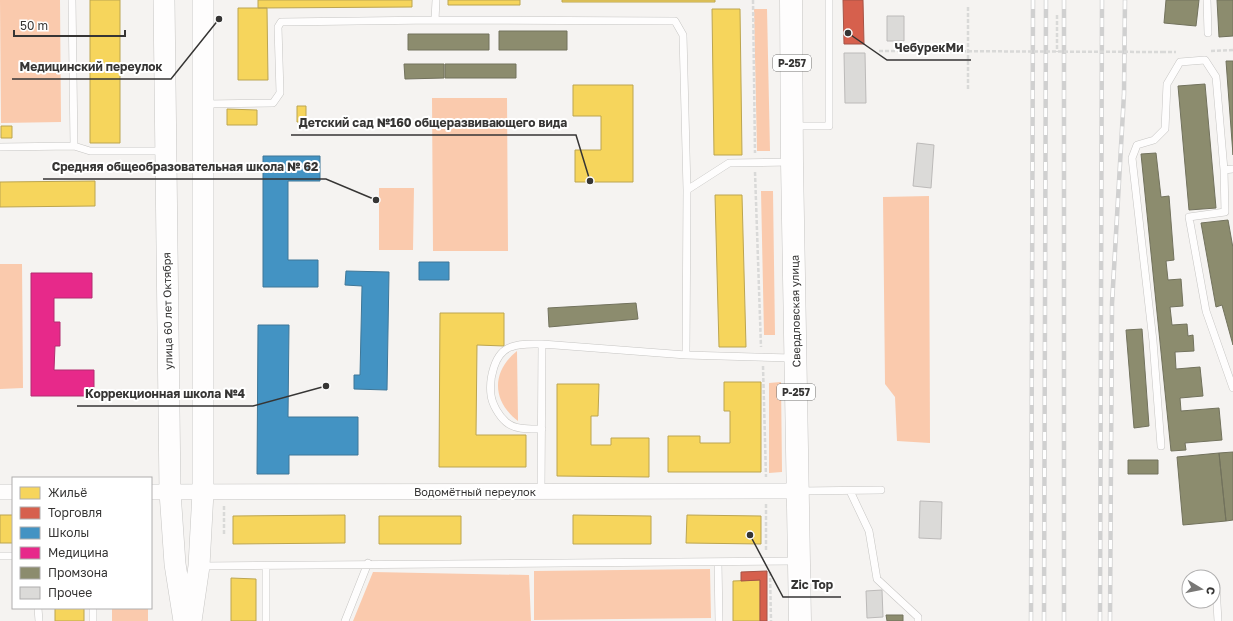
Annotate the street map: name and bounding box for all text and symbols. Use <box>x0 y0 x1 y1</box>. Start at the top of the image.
scale bar <box>14 12 125 38</box>
text: 50 m <box>20 18 48 33</box>
callout: ЧебурекМи <box>887 36 971 60</box>
text: ЧебурекМи <box>895 40 963 55</box>
callout: Медицинский переулок <box>12 55 171 79</box>
road number: Р-257 <box>773 55 811 71</box>
text: Медицинский переулок <box>20 59 163 74</box>
callout: Детский сад №160 общеразвивающего вида <box>291 111 576 135</box>
text: Детский сад №160 общеразвивающего вида <box>299 115 567 130</box>
callout: Средняя общеобразовательная школа № 62 <box>43 155 326 179</box>
text: Средняя общеобразовательная школа № 62 <box>52 159 318 174</box>
street label: улица 60 лет Октября <box>159 252 175 370</box>
street label: Свердловская улица <box>788 255 802 367</box>
callout: Коррекционная школа №4 <box>77 382 253 406</box>
road number: Р-257 <box>777 384 815 400</box>
text: Коррекционная школа №4 <box>85 386 246 401</box>
legend <box>12 477 152 609</box>
text: Жильё <box>48 485 87 500</box>
street label: Водомётный переулок <box>414 485 537 498</box>
text: Торговля <box>48 505 102 520</box>
text: Школы <box>48 525 89 540</box>
text: Медицина <box>48 545 109 560</box>
text: Промзона <box>48 565 108 580</box>
north arrow <box>1181 569 1221 609</box>
callout: Zic Top <box>783 573 841 597</box>
text: Zic Top <box>791 577 834 592</box>
text: Прочее <box>48 585 92 600</box>
text: С <box>1204 586 1218 596</box>

